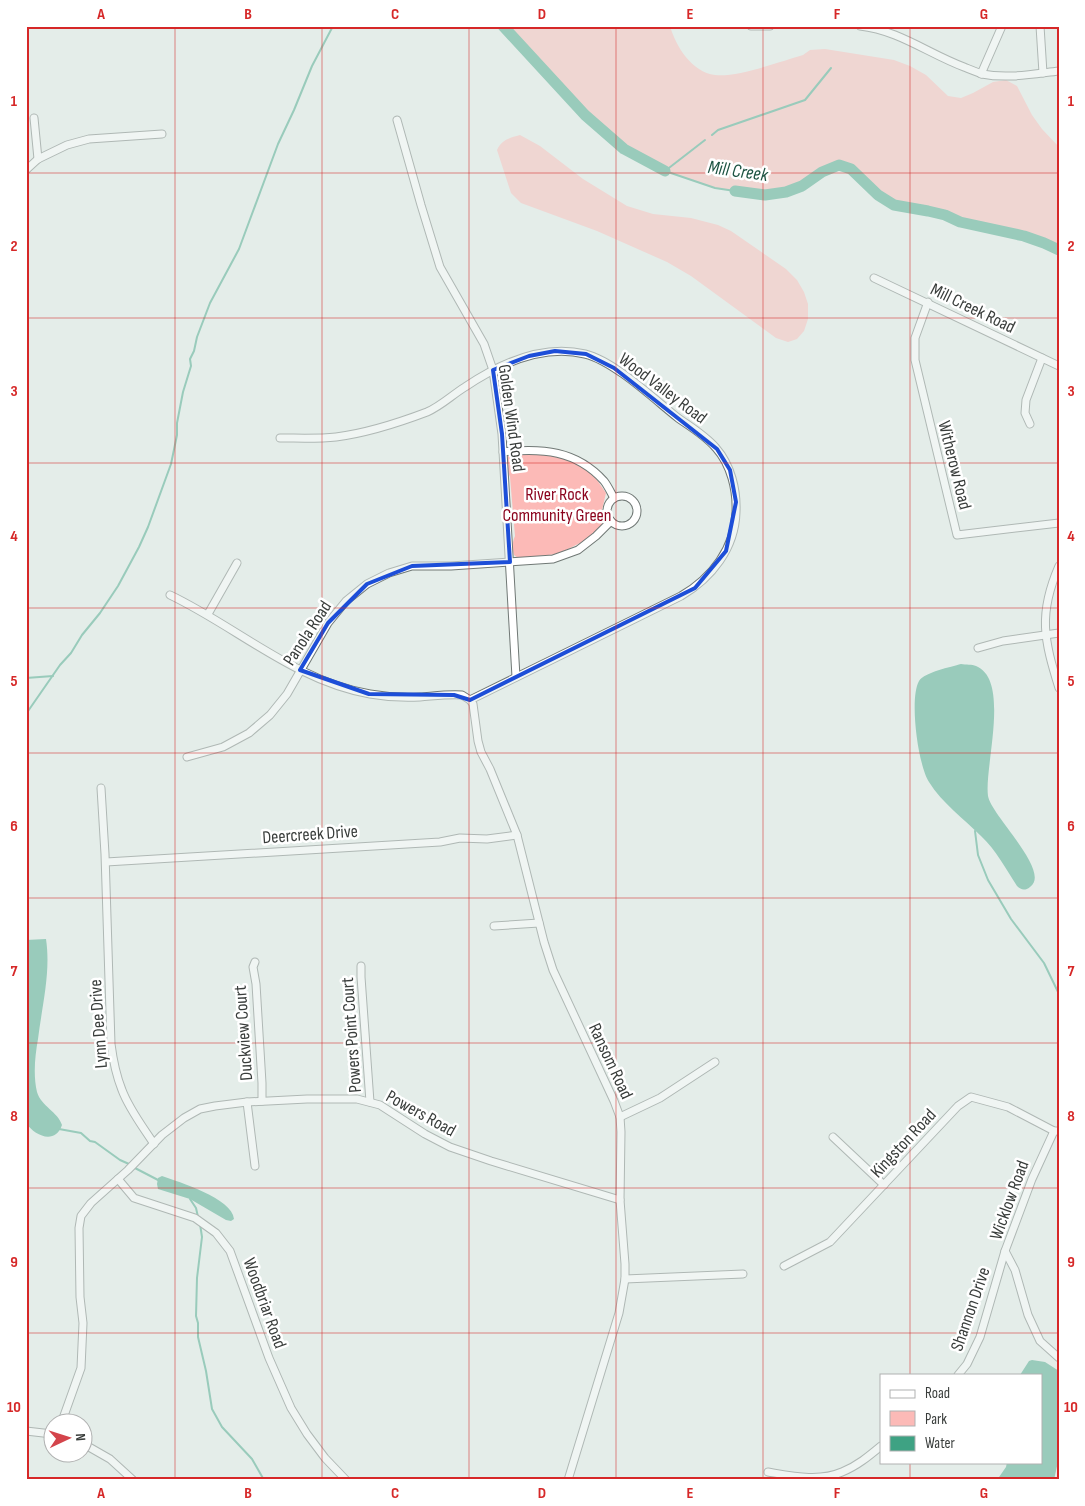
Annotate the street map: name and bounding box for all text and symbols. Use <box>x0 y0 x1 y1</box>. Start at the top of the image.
text: A <box>96 5 105 24</box>
text: B <box>244 5 252 24</box>
text: C <box>391 5 399 24</box>
text: D <box>538 5 546 24</box>
text: E <box>687 5 694 24</box>
text: F <box>834 5 841 24</box>
text: G <box>980 5 988 24</box>
text: 1 <box>11 92 18 111</box>
text: 1 <box>1068 92 1075 111</box>
water label: Mill Creek <box>706 156 770 187</box>
text: 2 <box>10 237 18 256</box>
text: 2 <box>1067 237 1075 256</box>
street label: Mill Creek Road <box>927 279 1018 338</box>
street label: Wood Valley Road <box>615 348 711 428</box>
street label: Golden Wind Road <box>494 363 529 473</box>
text: 3 <box>10 382 18 401</box>
text: 3 <box>1067 382 1075 401</box>
street label: Witherow Road <box>933 419 976 512</box>
park label: River Rock Community Green <box>502 484 612 526</box>
text: 4 <box>10 527 18 546</box>
text: 4 <box>1067 527 1075 546</box>
street label: Panola Road <box>279 597 336 669</box>
text: 5 <box>10 672 18 691</box>
text: 5 <box>1067 672 1075 691</box>
text: 6 <box>10 817 18 836</box>
text: 6 <box>1067 817 1075 836</box>
street label: Deercreek Drive <box>262 821 359 848</box>
text: 7 <box>11 962 18 981</box>
text: 7 <box>1068 962 1075 981</box>
street label: Powers Point Court <box>337 976 366 1093</box>
street label: Lynn Dee Drive <box>85 979 112 1069</box>
street label: Duckview Court <box>230 984 257 1081</box>
street label: Ransom Road <box>584 1020 637 1102</box>
street label: Powers Road <box>382 1086 459 1141</box>
street label: Kingston Road <box>866 1105 940 1182</box>
text: 8 <box>10 1107 18 1126</box>
text: 8 <box>1067 1107 1075 1126</box>
street label: Wicklow Road <box>985 1158 1034 1243</box>
text: 9 <box>10 1253 18 1272</box>
text: 9 <box>1067 1253 1075 1272</box>
street label: Woodbriar Road <box>238 1255 291 1351</box>
street label: Shannon Drive <box>946 1265 995 1354</box>
legend <box>880 1374 1042 1464</box>
text: Road <box>925 1384 950 1403</box>
text: 10 <box>7 1398 21 1417</box>
text: 10 <box>1064 1398 1078 1417</box>
text: Park <box>925 1410 947 1429</box>
north arrow <box>42 1414 92 1464</box>
text: N <box>72 1433 89 1441</box>
text: Water <box>925 1434 956 1453</box>
text: A <box>96 1484 105 1503</box>
text: B <box>244 1484 252 1503</box>
text: C <box>391 1484 399 1503</box>
text: D <box>538 1484 546 1503</box>
text: E <box>687 1484 694 1503</box>
text: F <box>834 1484 841 1503</box>
text: G <box>980 1484 988 1503</box>

